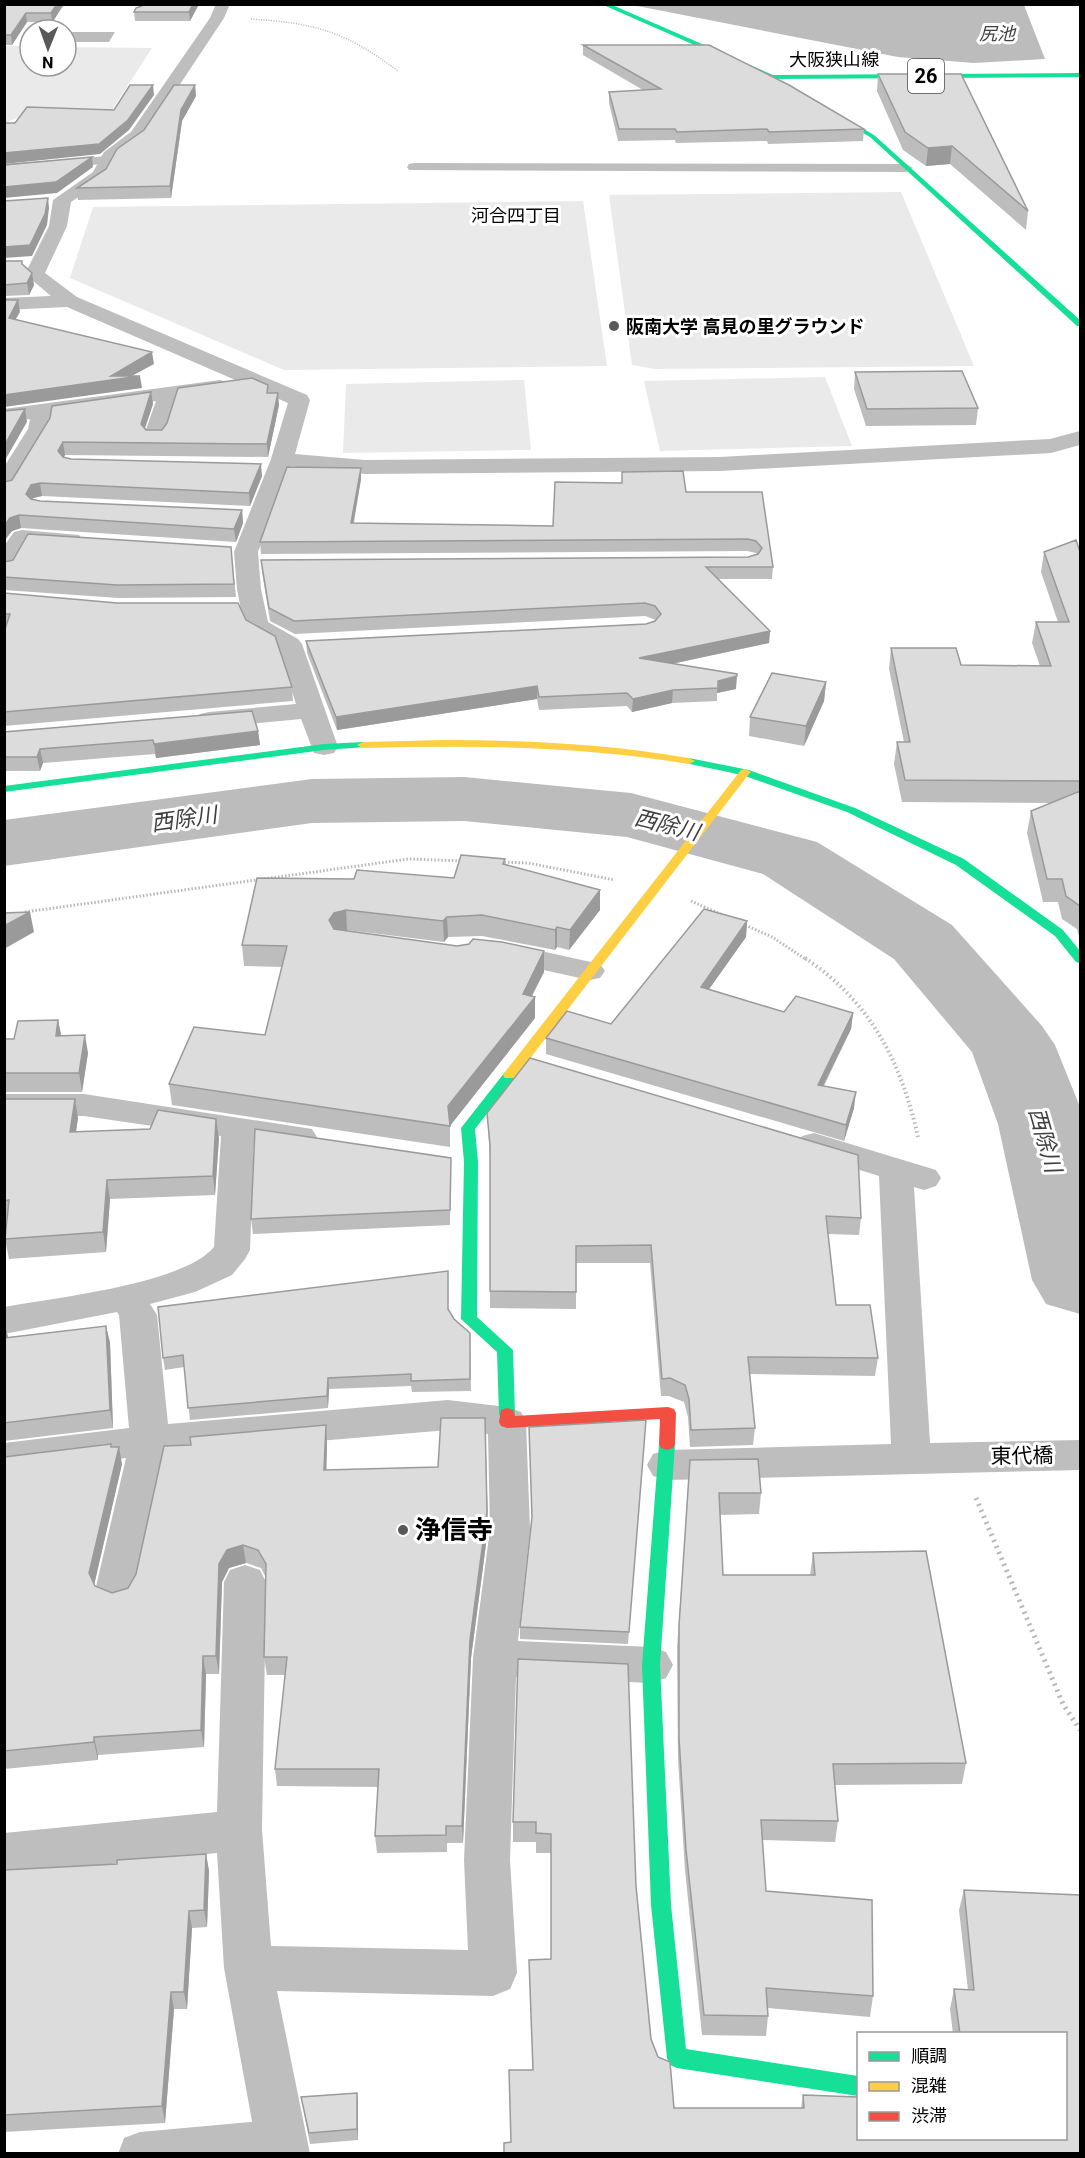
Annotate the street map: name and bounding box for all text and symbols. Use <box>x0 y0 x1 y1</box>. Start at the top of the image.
north arrow <box>18 18 78 78</box>
water label: 尻池 <box>979 23 1017 44</box>
street label: 大阪狭山線 <box>789 49 879 70</box>
text: N <box>42 53 54 72</box>
road number: 26 <box>908 59 944 93</box>
district label: 河合四丁目 <box>471 205 561 226</box>
place label: 阪南大学 高見の里グラウンド <box>626 316 864 337</box>
marker: 阪南大学 高見の里グラウンド <box>607 319 621 333</box>
water label: 西除川 <box>150 802 220 836</box>
water label: 西除川 <box>632 805 704 846</box>
water label: 西除川 <box>1024 1105 1067 1177</box>
street label: 東代橋 <box>990 1443 1054 1469</box>
place label: 浄信寺 <box>415 1515 493 1545</box>
marker: 浄信寺 <box>396 1523 410 1537</box>
legend <box>857 2032 1067 2140</box>
text: 順調 <box>911 2045 947 2066</box>
text: 混雑 <box>911 2075 947 2096</box>
text: 渋滞 <box>911 2105 947 2126</box>

